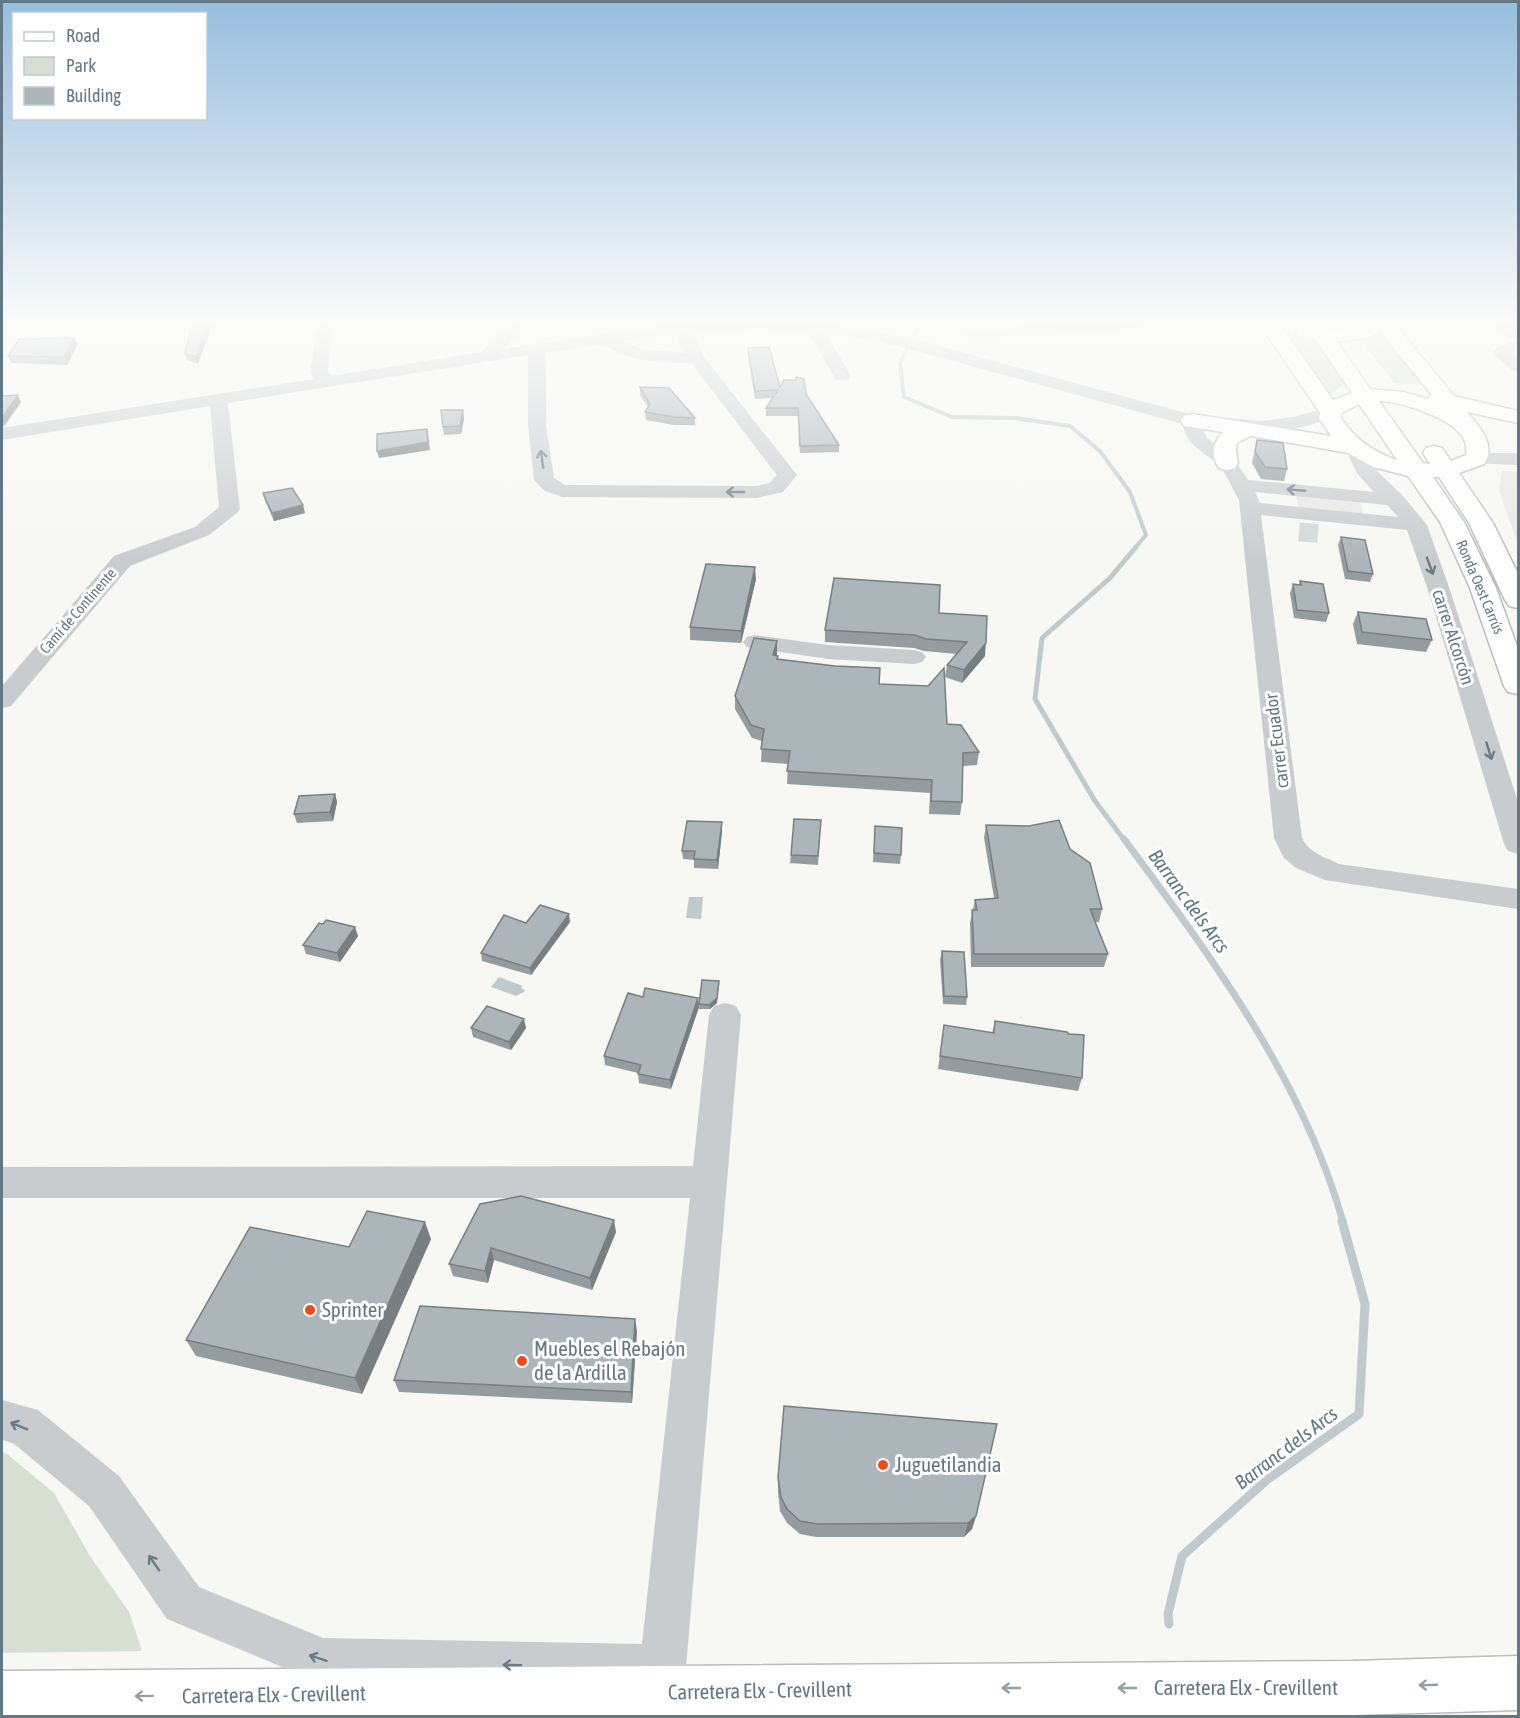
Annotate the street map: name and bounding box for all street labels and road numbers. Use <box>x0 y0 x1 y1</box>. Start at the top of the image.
street label: Ronda Oest Carrús <box>1453 537 1508 636</box>
street label: Camí de Continente <box>36 565 119 657</box>
street label: carrer Alcorcón <box>1428 586 1479 687</box>
street label: carrer Ecuador <box>1260 692 1293 790</box>
street label: Carretera Elx - Crevillent <box>1154 1675 1338 1699</box>
street label: Carretera Elx - Crevillent <box>668 1676 852 1704</box>
street label: Carretera Elx - Crevillent <box>182 1680 366 1708</box>

